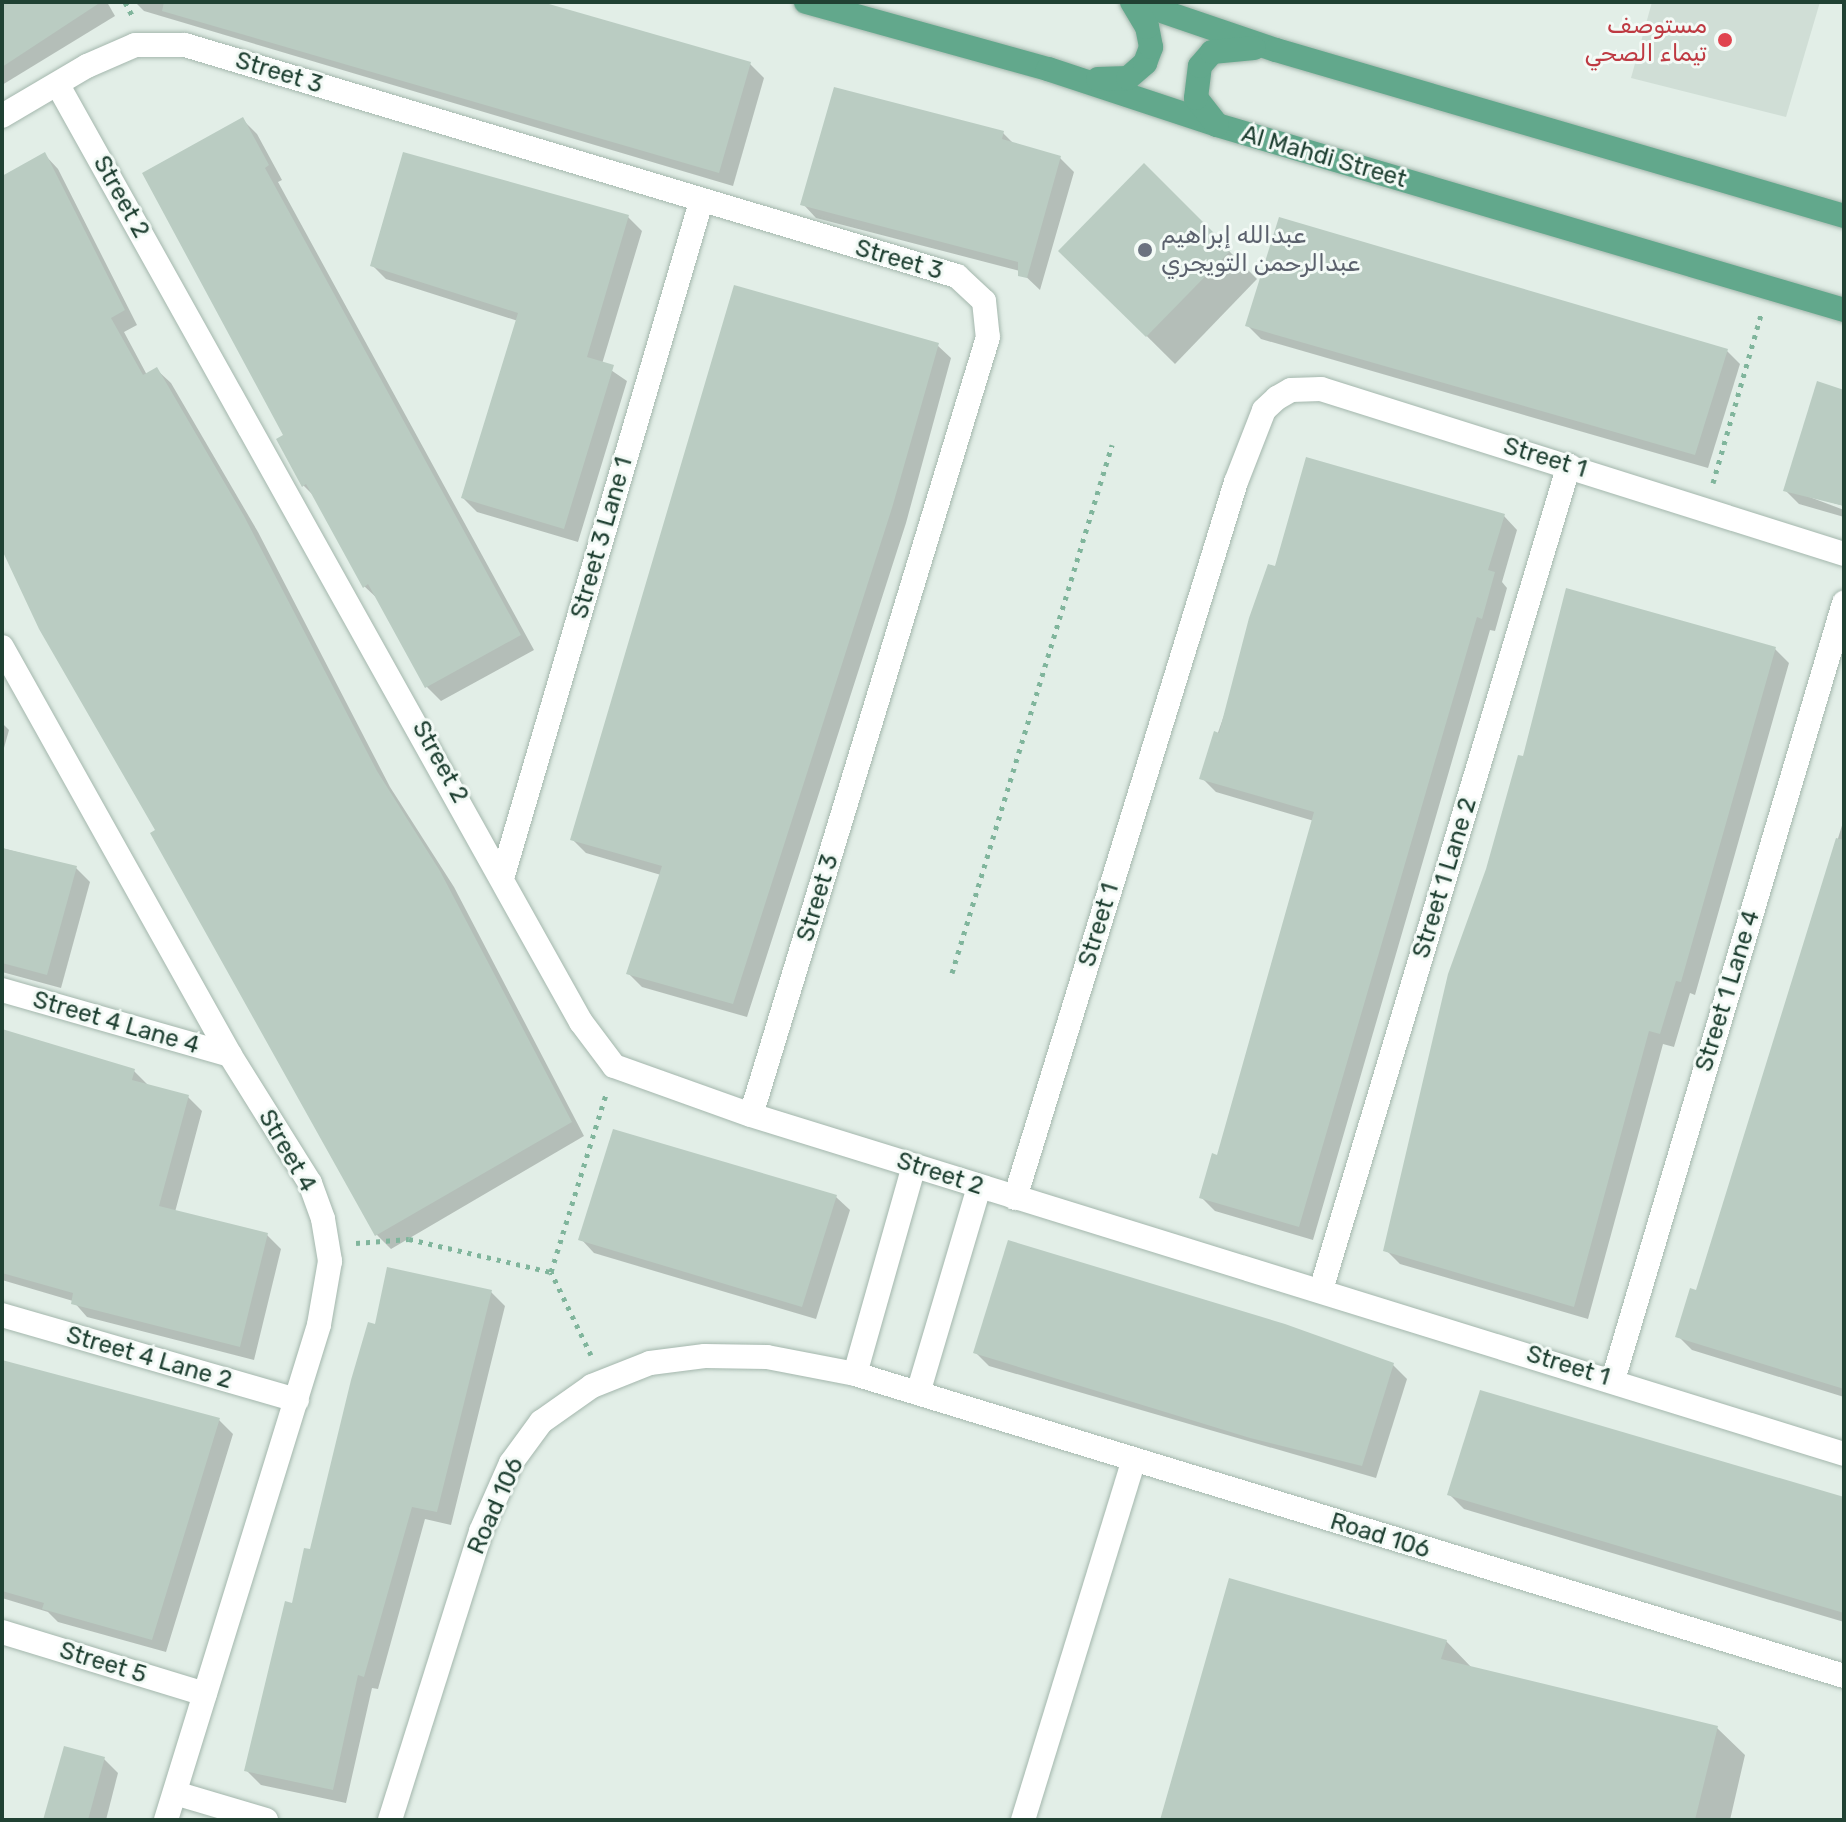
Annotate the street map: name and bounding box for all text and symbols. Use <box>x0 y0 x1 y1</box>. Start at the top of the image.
place label: مستوصف تيماء الصحي <box>1584 12 1707 68</box>
marker: مستوصف تيماء الصحي <box>1714 29 1736 51</box>
street label: Street 3 <box>232 46 326 100</box>
street label: Al Mahdi Street <box>1238 120 1410 194</box>
street label: Street 2 <box>87 151 155 243</box>
place label: عبدالله إبراهيم عبدالرحمن التويجري <box>1161 222 1360 278</box>
street label: Street 3 <box>852 234 946 286</box>
marker: عبدالله إبراهيم عبدالرحمن التويجري <box>1136 241 1154 259</box>
street label: Street 1 <box>1500 432 1590 484</box>
street label: Street 3 Lane 1 <box>565 454 639 622</box>
street label: Street 2 <box>406 716 474 808</box>
street label: Street 1 Lane 2 <box>1407 794 1483 962</box>
street label: Street 3 <box>791 851 845 945</box>
street label: Street 1 <box>1073 880 1125 970</box>
street label: Street 1 Lane 4 <box>1690 907 1766 1075</box>
street label: Street 4 Lane 4 <box>30 986 202 1060</box>
street label: Street 4 <box>252 1105 322 1197</box>
street label: Street 2 <box>893 1146 987 1202</box>
street label: Street 4 Lane 2 <box>63 1321 235 1395</box>
street label: Street 1 <box>1523 1340 1613 1392</box>
street label: Road 106 <box>462 1453 530 1559</box>
street label: Road 106 <box>1327 1507 1433 1565</box>
street label: Street 5 <box>56 1636 150 1690</box>

